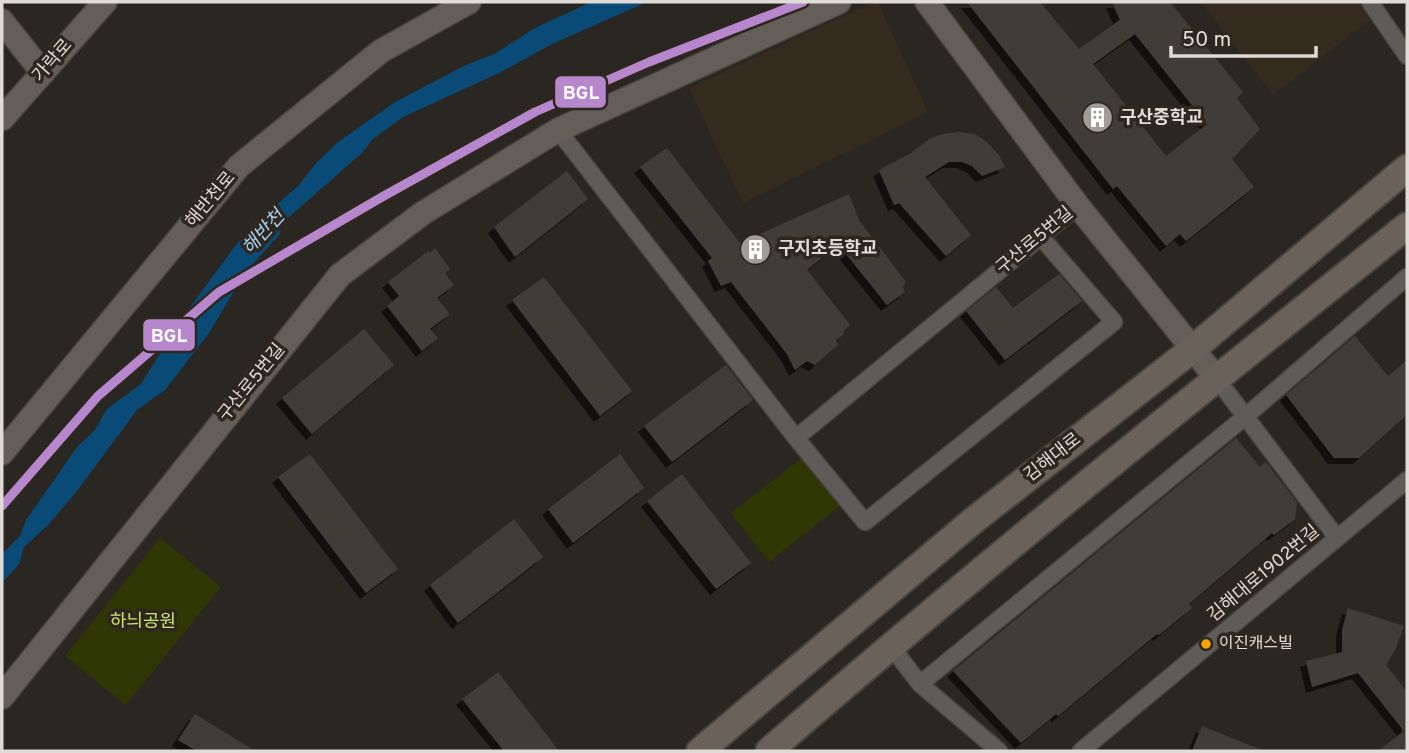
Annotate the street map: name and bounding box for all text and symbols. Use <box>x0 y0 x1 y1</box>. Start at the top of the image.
scale bar <box>1171 14 1316 58</box>
text: 50 m <box>1182 27 1231 54</box>
street label: 가락로 <box>28 35 78 87</box>
line badge: BGL <box>554 75 607 109</box>
text: BGL <box>563 82 600 106</box>
building icon: 구산중학교 <box>1080 101 1114 135</box>
place label: 구산중학교 <box>1120 107 1203 130</box>
street label: 해반천로 <box>181 167 241 233</box>
street label: 구산로5번길 <box>992 202 1078 280</box>
water label: 해반천 <box>238 204 291 261</box>
building icon: 구지초등학교 <box>738 232 772 266</box>
place label: 구지초등학교 <box>778 238 877 261</box>
line badge: BGL <box>142 318 196 352</box>
text: BGL <box>151 325 188 349</box>
street label: 구산로5번길 <box>213 339 291 427</box>
street label: 김해대로 <box>1020 429 1086 487</box>
street label: 김해대로1902번길 <box>1203 520 1325 628</box>
park label: 하늬공원 <box>110 611 176 634</box>
place label: 이진캐스빌 <box>1219 634 1293 654</box>
marker: 이진캐스빌 <box>1199 637 1213 651</box>

